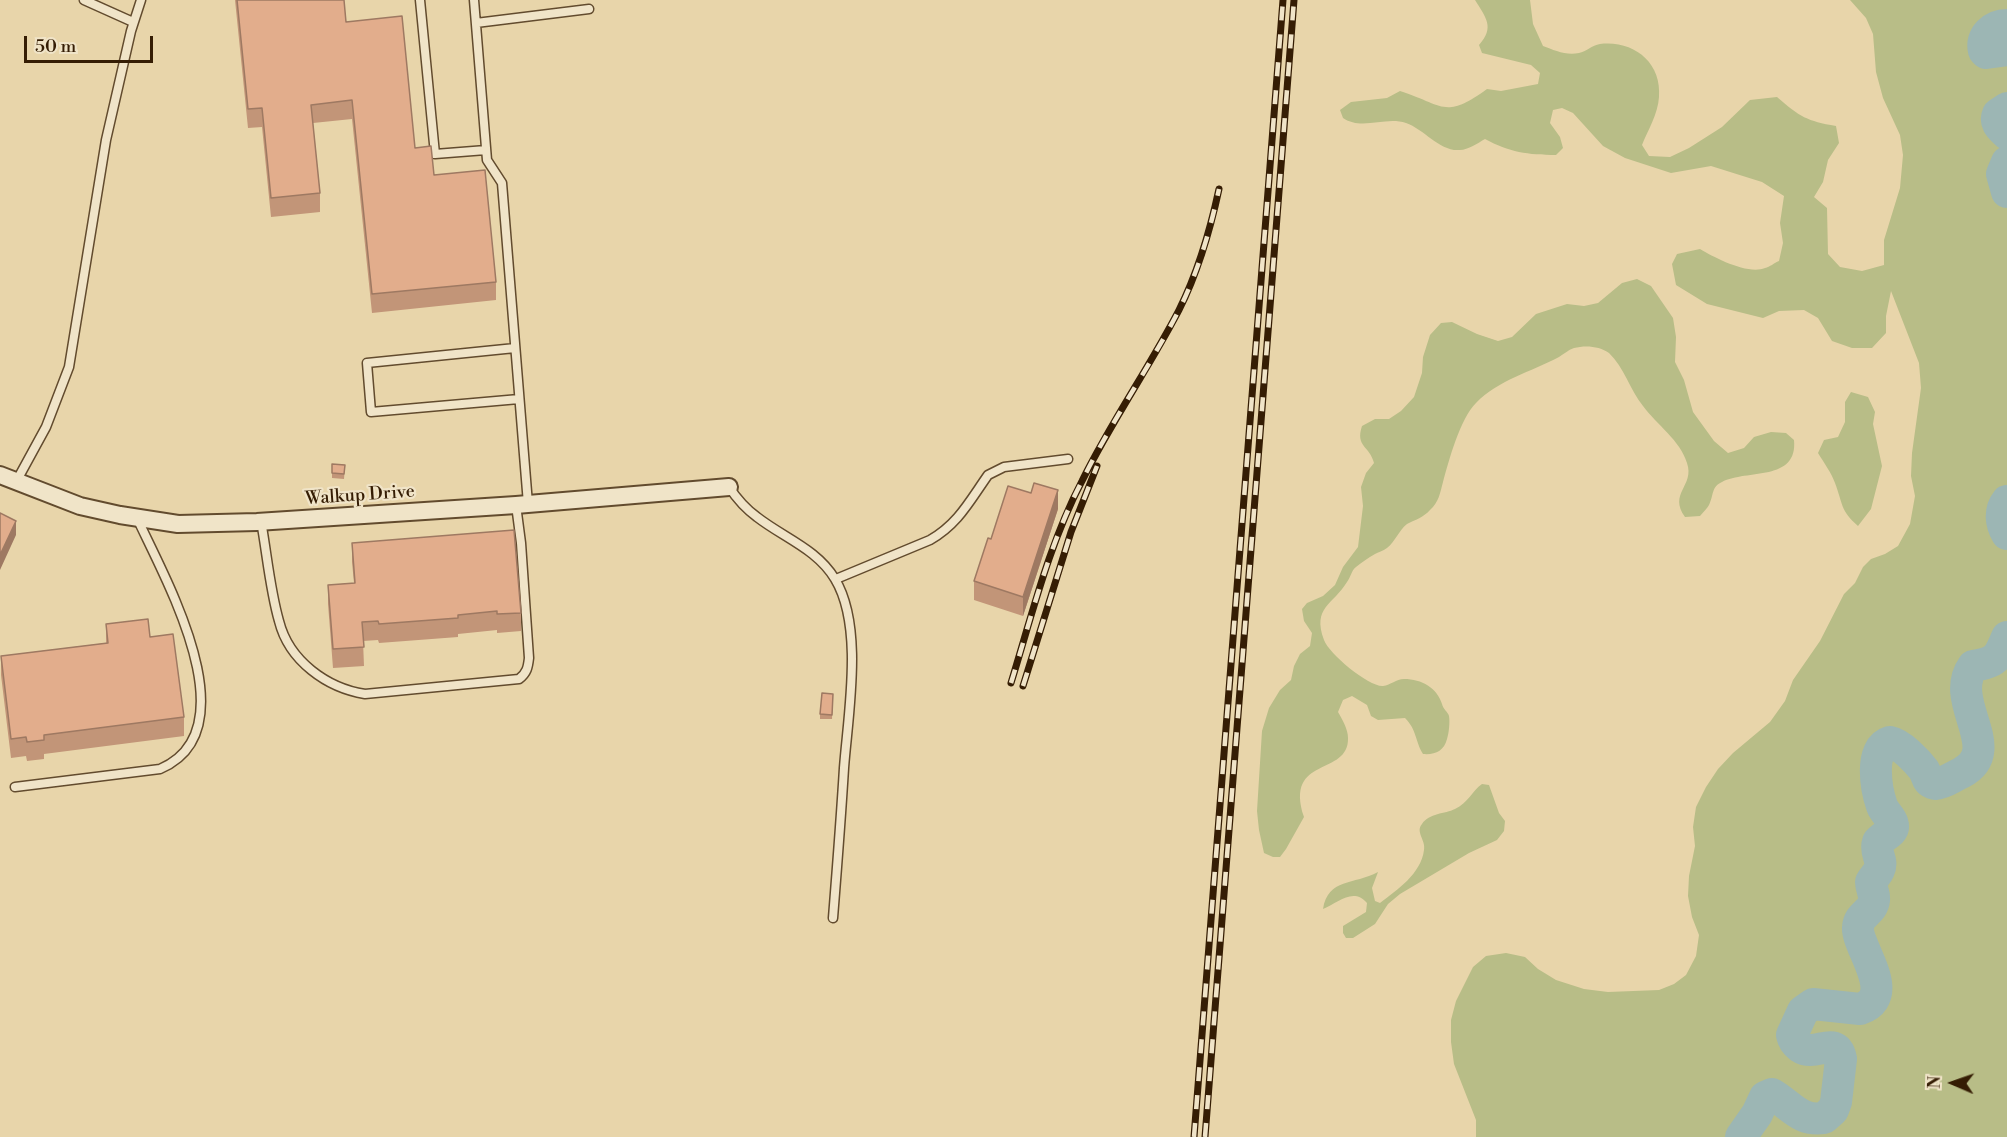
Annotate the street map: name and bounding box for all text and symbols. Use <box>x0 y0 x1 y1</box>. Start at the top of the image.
scale bar <box>27 24 156 62</box>
text: 50 m <box>35 35 76 58</box>
street label: Walkup Drive <box>305 481 415 511</box>
north arrow <box>1923 1053 1983 1113</box>
text: N <box>1925 1076 1945 1089</box>

